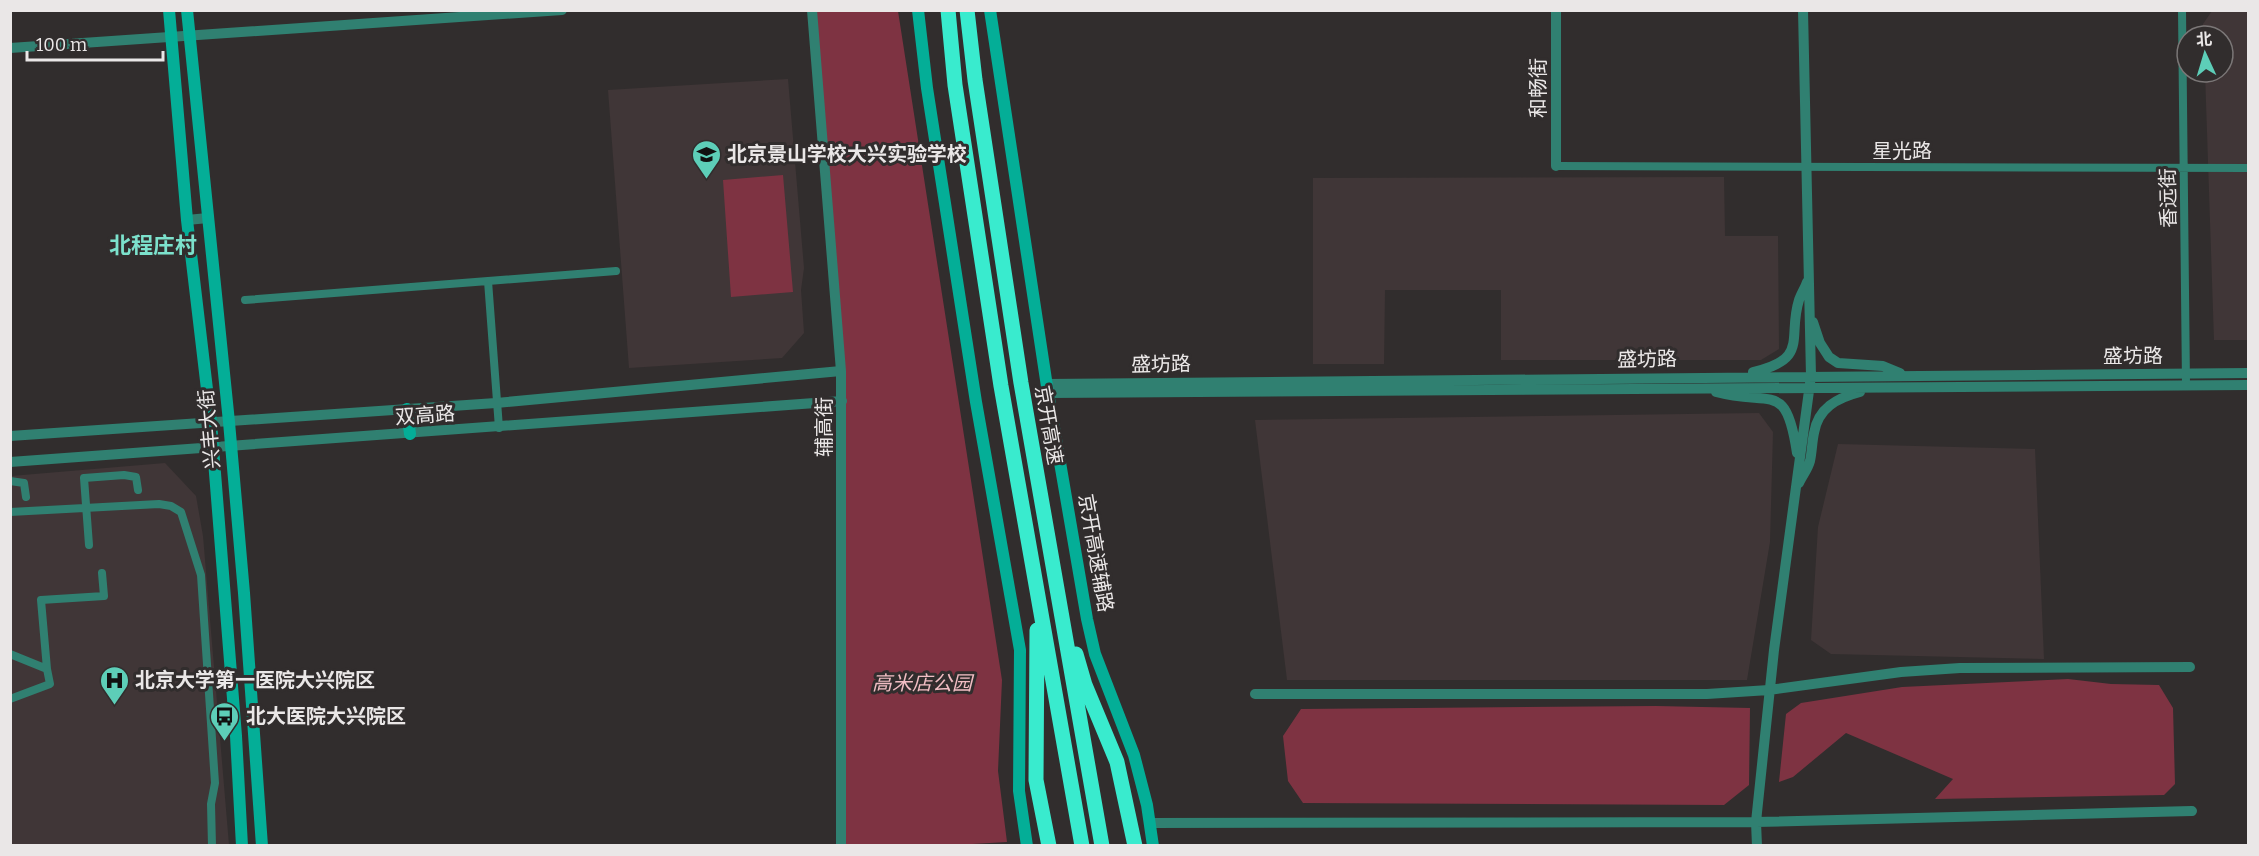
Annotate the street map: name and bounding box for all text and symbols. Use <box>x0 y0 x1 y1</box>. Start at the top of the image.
scale bar <box>27 24 164 62</box>
north arrow <box>2175 24 2235 84</box>
text: 北 <box>2195 29 2213 50</box>
text: 100 m <box>36 34 87 56</box>
street label: 和畅街 <box>1526 58 1550 118</box>
school or university icon: 北京景山学校大兴实验学校 <box>690 138 722 180</box>
street label: 星光路 <box>1872 139 1932 163</box>
place label: 北京景山学校大兴实验学校 <box>727 142 967 166</box>
street label: 香远街 <box>2155 168 2181 228</box>
district label: 北程庄村 <box>109 232 197 259</box>
street label: 盛坊路 <box>2103 344 2163 368</box>
street label: 盛坊路 <box>1617 346 1677 372</box>
street label: 盛坊路 <box>1131 351 1191 377</box>
street label: 京开高速 <box>1030 384 1068 466</box>
street label: 兴丰大街 <box>194 388 224 470</box>
street label: 辅高街 <box>812 397 836 457</box>
street label: 双高路 <box>394 401 456 429</box>
street label: 京开高速辅路 <box>1074 492 1118 614</box>
hospital icon: 北京大学第一医院大兴院区 <box>98 664 130 706</box>
place label: 北京大学第一医院大兴院区 <box>135 668 375 692</box>
park label: 高米店公园 <box>872 671 975 695</box>
bus stop icon: 北大医院大兴院区 <box>209 700 241 742</box>
place label: 北大医院大兴院区 <box>246 704 406 728</box>

